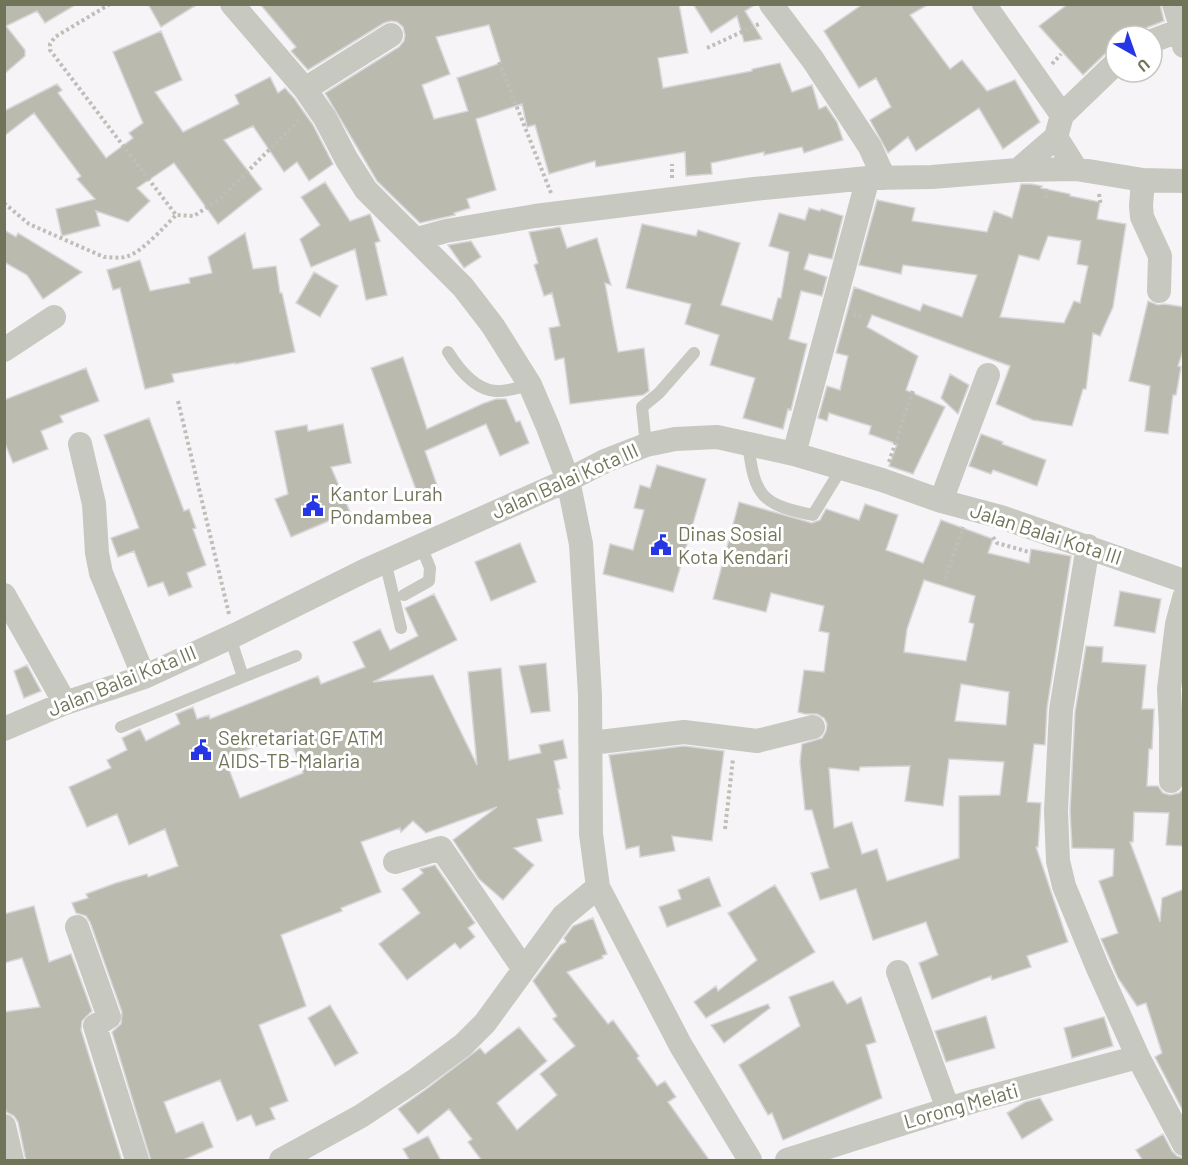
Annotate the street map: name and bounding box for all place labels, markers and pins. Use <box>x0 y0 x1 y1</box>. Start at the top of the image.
place label: Kantor Lurah Pondambea <box>330 481 443 528</box>
public building icon: Kantor Lurah Pondambea <box>301 494 325 518</box>
place label: Dinas Sosial Kota Kendari <box>678 521 789 568</box>
public building icon: Dinas Sosial Kota Kendari <box>649 533 673 557</box>
place label: Sekretariat GF ATM AIDS-TB-Malaria <box>218 725 384 772</box>
public building icon: Sekretariat GF ATM AIDS-TB-Malaria <box>189 738 213 762</box>

